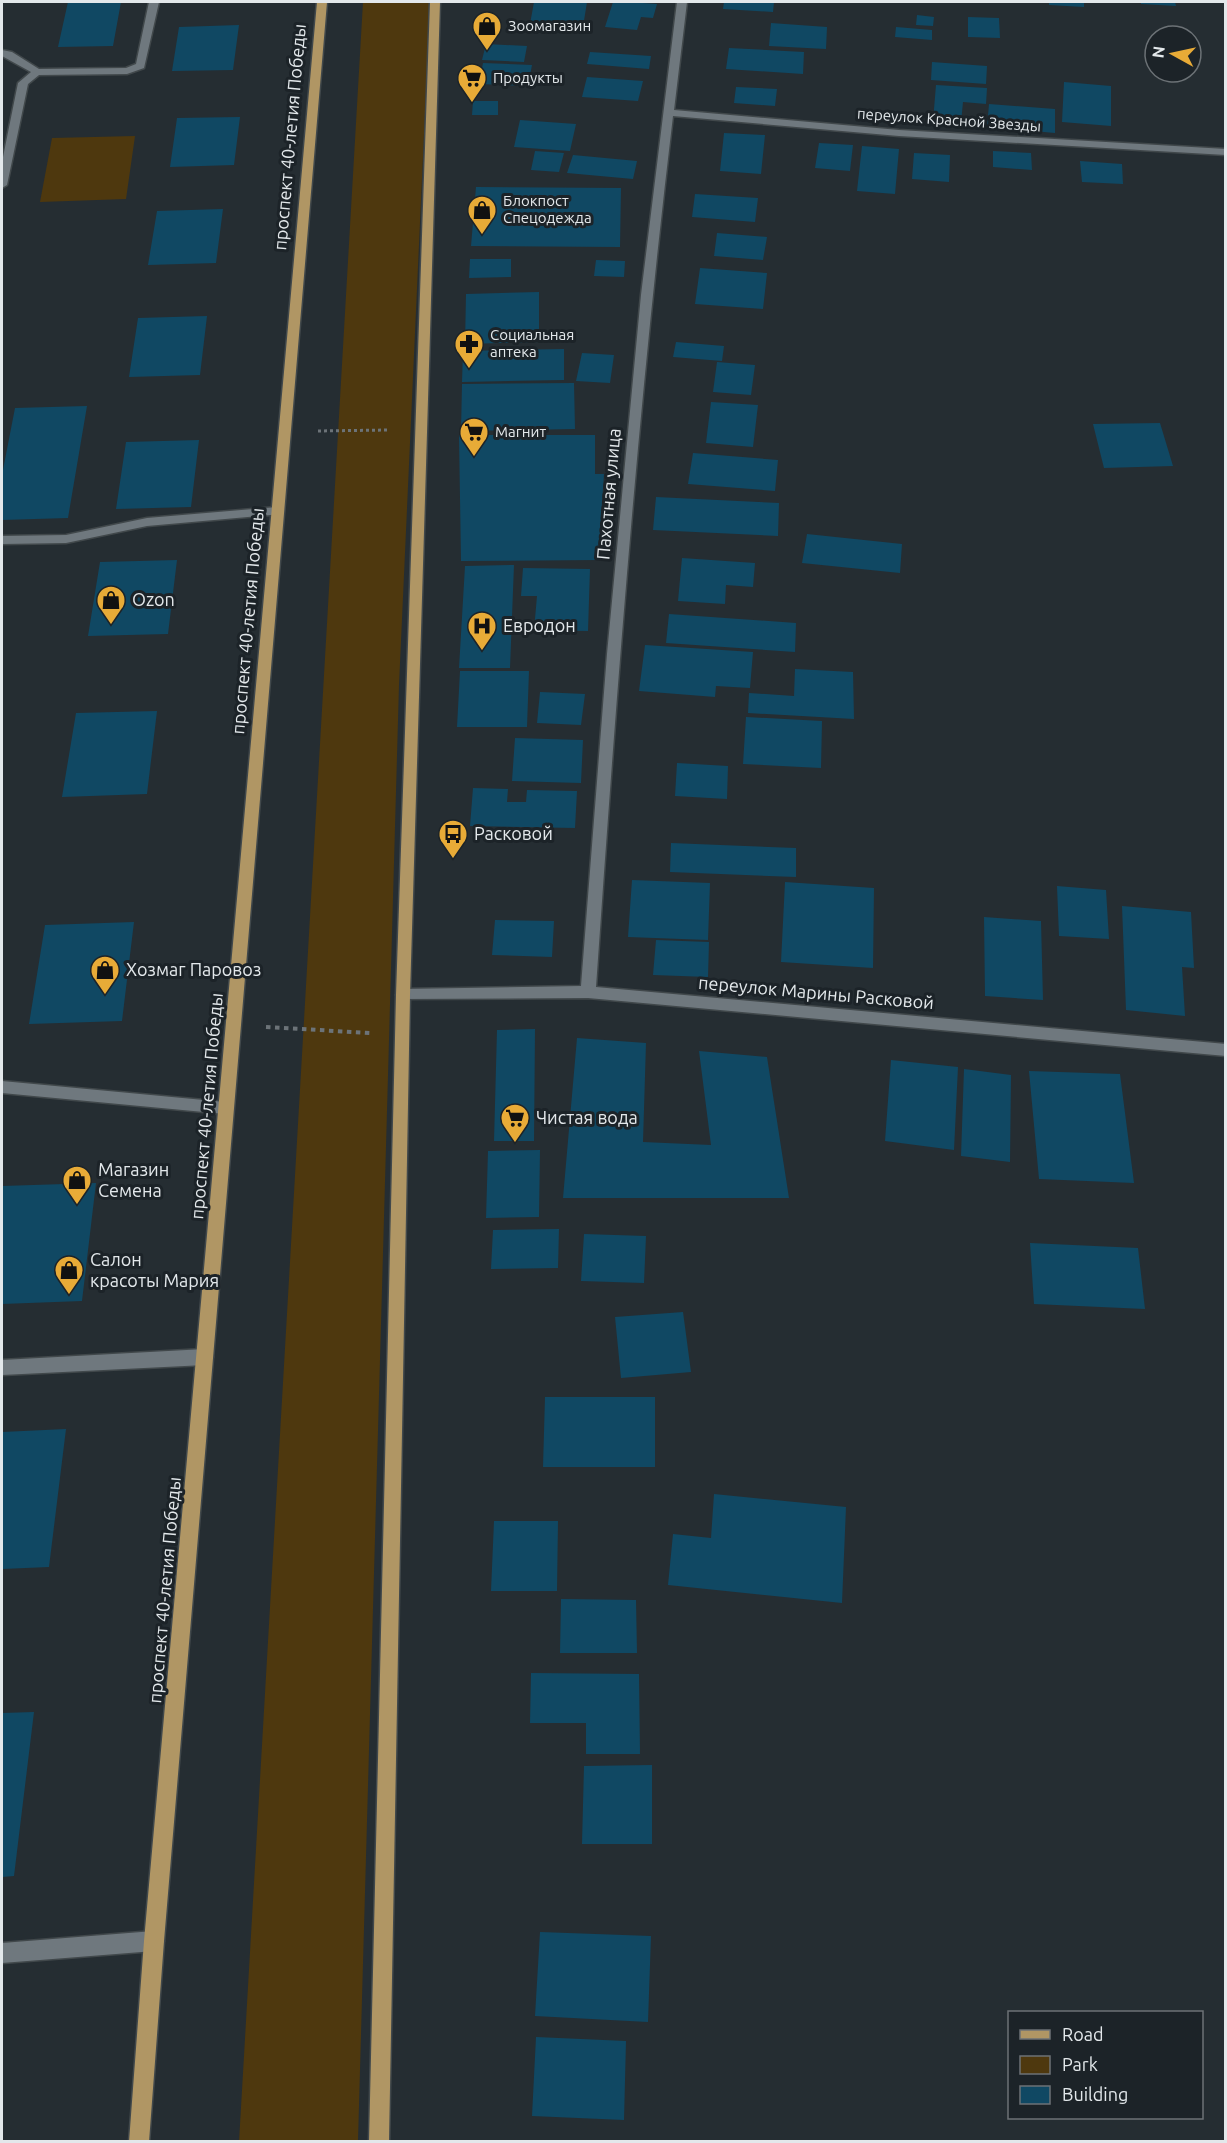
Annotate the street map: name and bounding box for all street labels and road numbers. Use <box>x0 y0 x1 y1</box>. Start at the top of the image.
street label: проспект 40-летия Победы <box>269 23 309 251</box>
street label: переулок Красной Звезды <box>857 105 1041 134</box>
street label: Пахотная улица <box>592 427 624 560</box>
street label: проспект 40-летия Победы <box>227 507 267 735</box>
street label: переулок Марины Расковой <box>697 972 935 1012</box>
street label: проспект 40-летия Победы <box>186 992 226 1220</box>
street label: проспект 40-летия Победы <box>144 1476 184 1704</box>

